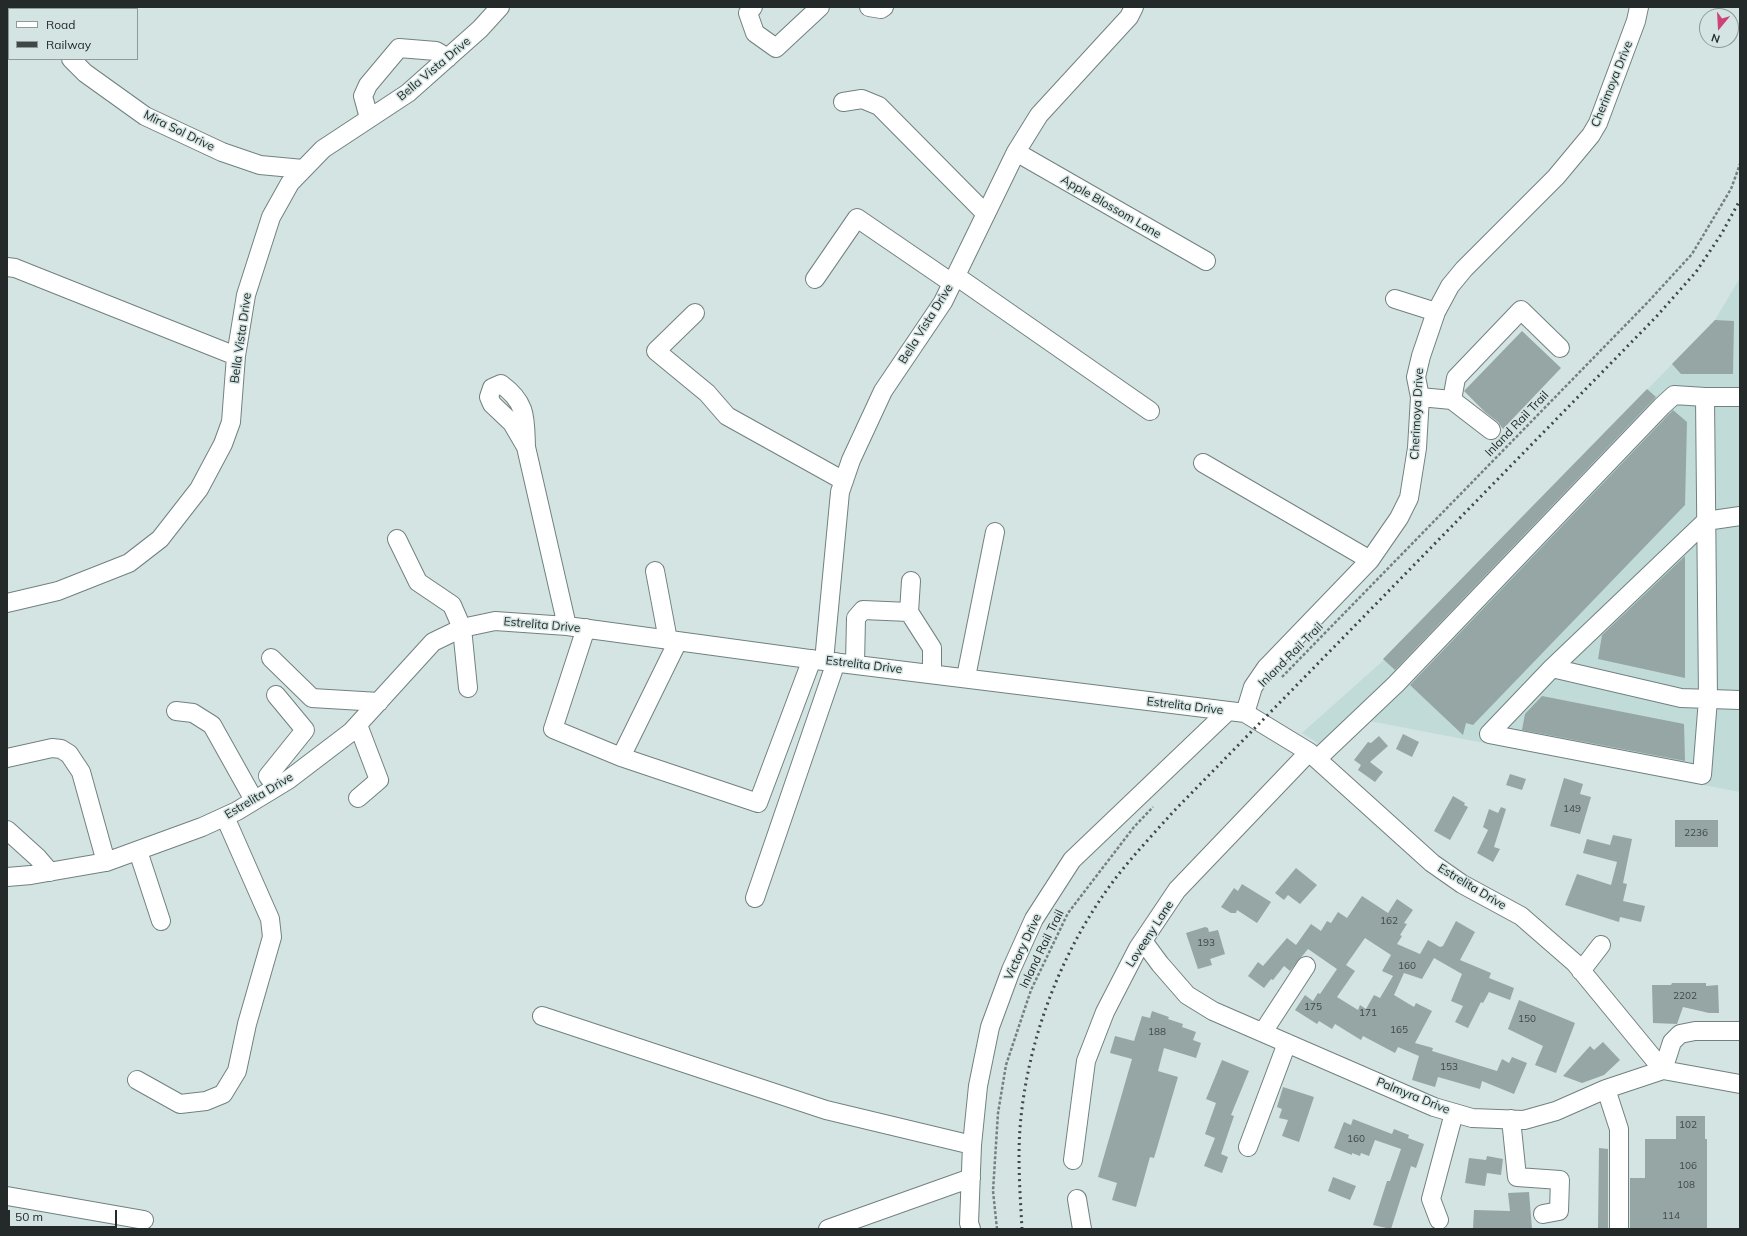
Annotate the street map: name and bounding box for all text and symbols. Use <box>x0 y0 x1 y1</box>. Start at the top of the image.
legend <box>8 8 138 60</box>
north arrow <box>1699 8 1739 48</box>
text: Road <box>46 17 75 32</box>
text: N <box>1709 31 1722 46</box>
street label: Bella Vista Drive <box>394 34 474 104</box>
text: Railway <box>46 37 91 52</box>
street label: Cherimoya Drive <box>1588 39 1636 129</box>
street label: Mira Sol Drive <box>141 108 217 154</box>
street label: Apple Blossom Lane <box>1058 172 1164 242</box>
street label: Bella Vista Drive <box>896 281 956 367</box>
street label: Bella Vista Drive <box>228 292 254 384</box>
street label: Cherimoya Drive <box>1407 368 1427 460</box>
street label: Inland Rail Trail <box>1482 388 1552 460</box>
street label: Estrelita Drive <box>503 614 581 636</box>
street label: Inland Rail Trail <box>1256 620 1326 690</box>
street label: Estrelita Drive <box>825 653 903 677</box>
street label: Estrelita Drive <box>1146 694 1224 718</box>
street label: Estrelita Drive <box>222 770 296 822</box>
house number: 149 <box>1563 803 1581 815</box>
house number: 2236 <box>1684 827 1708 839</box>
street label: Estrelita Drive <box>1435 861 1509 913</box>
street label: Loveeny Lane <box>1123 898 1177 970</box>
street label: Inland Rail Trail <box>1017 907 1067 991</box>
street label: Victory Drive <box>1001 912 1045 982</box>
house number: 162 <box>1380 915 1398 927</box>
house number: 193 <box>1197 937 1215 949</box>
house number: 160 <box>1398 960 1416 972</box>
house number: 2202 <box>1673 990 1697 1002</box>
house number: 175 <box>1304 1001 1322 1013</box>
house number: 171 <box>1359 1007 1377 1019</box>
house number: 150 <box>1518 1013 1536 1025</box>
house number: 165 <box>1390 1024 1408 1036</box>
house number: 188 <box>1148 1026 1166 1038</box>
house number: 153 <box>1440 1061 1458 1073</box>
street label: Palmyra Drive <box>1374 1075 1452 1117</box>
house number: 102 <box>1679 1119 1697 1131</box>
house number: 160 <box>1347 1133 1365 1145</box>
house number: 106 <box>1679 1160 1697 1172</box>
house number: 108 <box>1677 1179 1695 1191</box>
scale bar <box>10 1202 119 1228</box>
text: 50 m <box>15 1209 43 1224</box>
house number: 114 <box>1662 1210 1680 1222</box>

